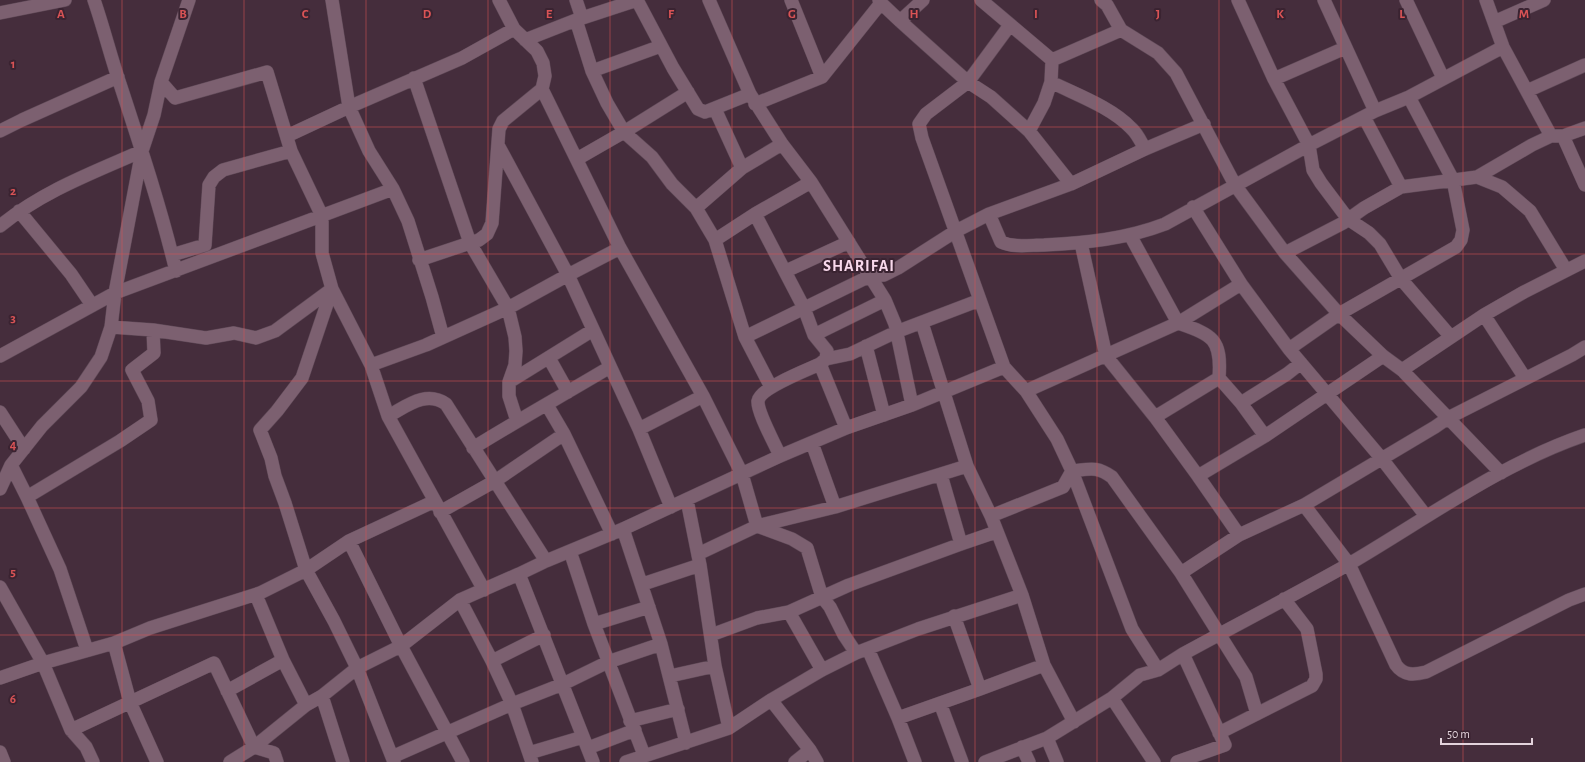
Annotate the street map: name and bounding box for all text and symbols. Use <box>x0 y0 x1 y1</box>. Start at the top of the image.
text: A <box>57 8 65 21</box>
text: B <box>179 8 187 21</box>
text: C <box>302 8 309 21</box>
text: D <box>423 8 432 21</box>
text: E <box>546 8 553 21</box>
text: F <box>668 8 675 21</box>
text: G <box>788 8 796 21</box>
text: H <box>909 8 919 21</box>
text: I <box>1034 8 1038 21</box>
text: J <box>1156 8 1160 21</box>
text: K <box>1276 8 1284 21</box>
text: L <box>1399 8 1405 21</box>
text: M <box>1519 8 1529 21</box>
text: 1 <box>11 58 15 71</box>
text: 2 <box>10 185 16 198</box>
district label: SHARIFAI <box>823 258 895 274</box>
text: 3 <box>10 312 16 325</box>
text: 4 <box>10 439 17 452</box>
text: 5 <box>10 566 16 579</box>
text: 6 <box>10 693 16 706</box>
scale bar <box>1441 720 1532 746</box>
text: 50 m <box>1447 728 1470 740</box>

